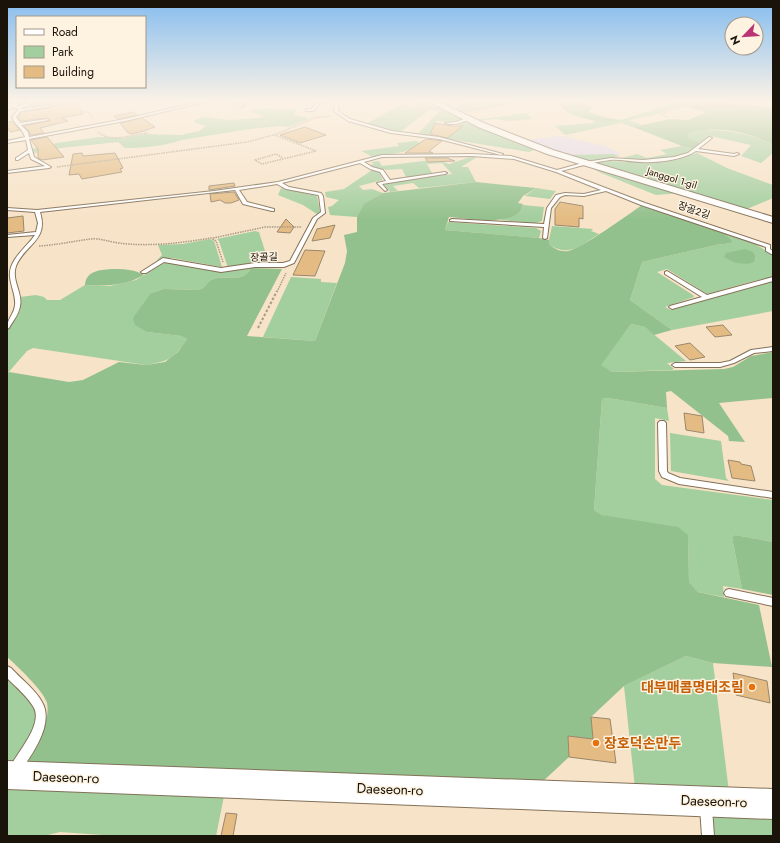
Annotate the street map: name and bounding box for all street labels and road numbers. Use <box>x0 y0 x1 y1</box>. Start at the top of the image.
street label: Janggol 1-gil <box>643 163 699 193</box>
street label: 장골2길 <box>676 197 712 223</box>
street label: 장골길 <box>250 249 278 265</box>
street label: Daeseon-ro <box>32 766 100 788</box>
street label: Daeseon-ro <box>356 778 424 800</box>
street label: Daeseon-ro <box>680 790 748 812</box>

